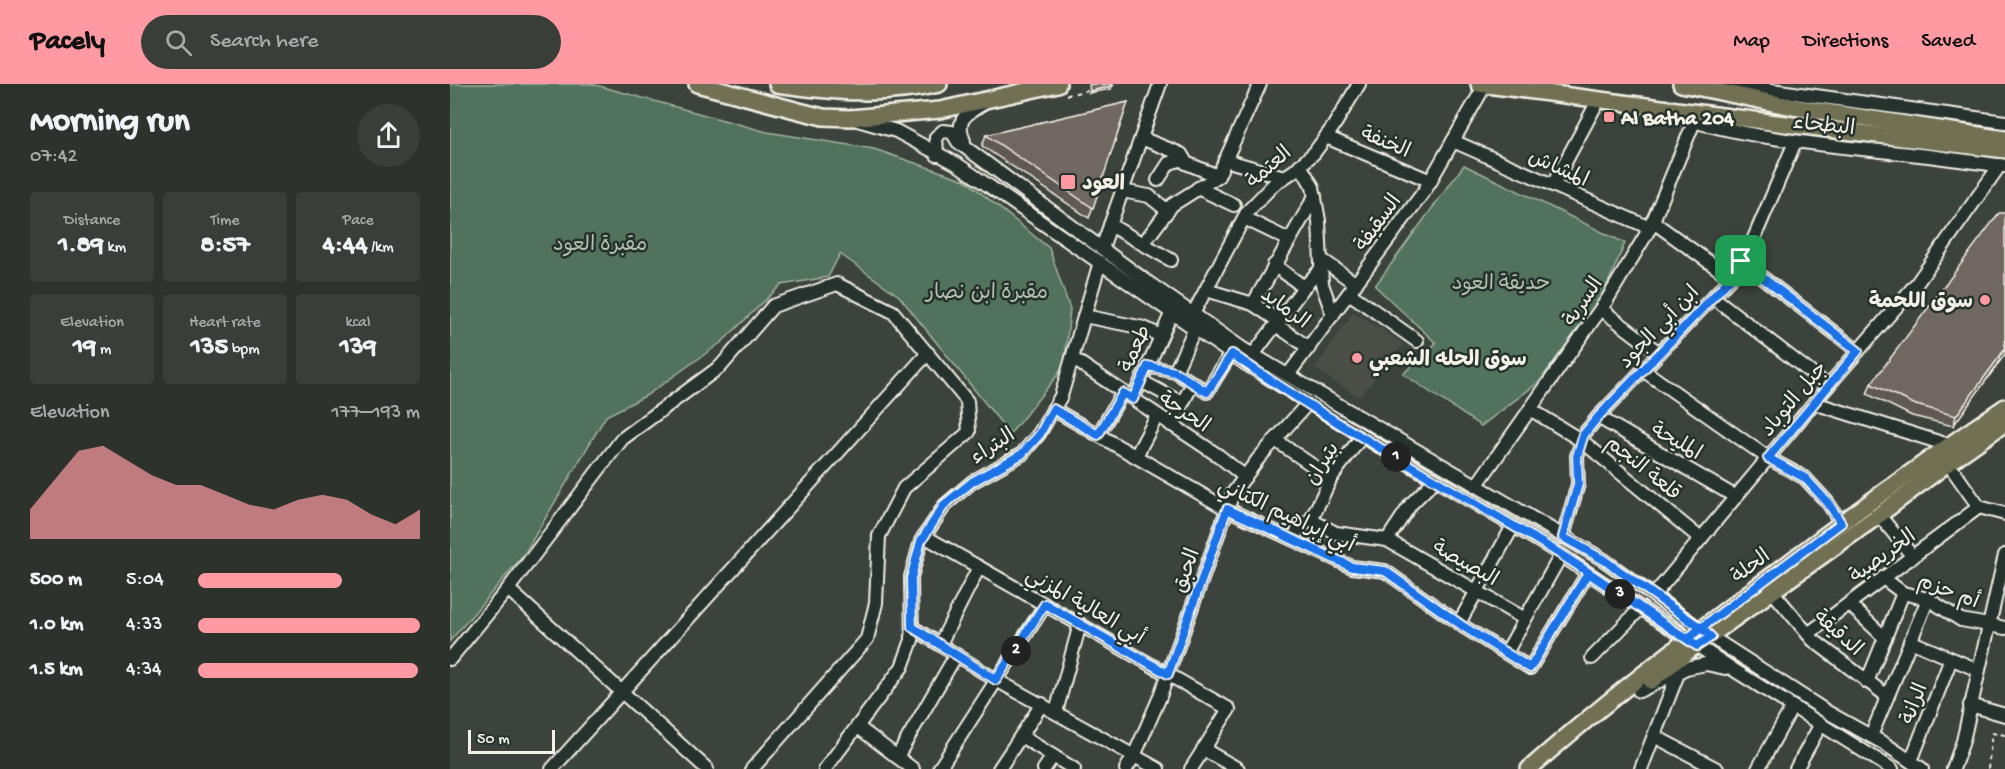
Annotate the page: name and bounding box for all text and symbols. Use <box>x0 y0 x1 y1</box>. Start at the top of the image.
search box <box>141 15 561 69</box>
text: Pacely <box>30 26 105 59</box>
icon: search <box>162 26 195 59</box>
text: Search here <box>210 29 318 55</box>
text: Map <box>1733 30 1770 55</box>
text: Directions <box>1803 30 1888 55</box>
text: Saved <box>1921 30 1975 55</box>
text: Morning run <box>30 104 190 142</box>
button: share <box>357 104 420 167</box>
place label: Al Batha 204 <box>1620 108 1735 133</box>
marker: Al Batha 204 <box>1602 110 1616 124</box>
street label: البطحاء <box>1791 112 1856 143</box>
street label: الخنفة <box>1356 123 1413 166</box>
street label: العتمة <box>1242 142 1298 195</box>
text: 07:42 <box>30 146 77 169</box>
street label: المشاش <box>1524 146 1592 195</box>
marker: العود <box>1059 173 1077 191</box>
place label: العود <box>1082 173 1125 198</box>
street label: السقيفة <box>1351 191 1409 257</box>
text: Distance <box>64 212 120 231</box>
text: Time <box>210 212 240 231</box>
text: Pace <box>342 212 374 231</box>
text: 1.89 <box>58 231 104 262</box>
text: 8:57 <box>200 231 250 262</box>
text: 4:44 <box>322 231 367 262</box>
park label: مقبرة العود <box>553 234 647 259</box>
pin <box>1715 235 1766 286</box>
text: km <box>104 239 126 258</box>
text: /km <box>367 239 394 258</box>
icon: arrive <box>1724 244 1757 277</box>
park label: حديقة العود <box>1452 273 1550 298</box>
street label: السربة <box>1559 274 1610 332</box>
street label: ابن أبي الجود <box>1613 280 1708 377</box>
park label: مقبرة ابن نصار <box>924 282 1048 307</box>
street label: الرمايد <box>1254 284 1313 336</box>
place label: سوق اللحمة <box>1869 290 1973 316</box>
marker: سوق اللحمة <box>1978 293 1992 307</box>
text: Elevation <box>60 314 124 333</box>
text: Heart rate <box>189 314 261 333</box>
text: kcal <box>346 314 370 333</box>
street label: طعمة <box>1116 322 1159 377</box>
text: 19 <box>73 333 96 364</box>
text: 135 <box>190 333 228 364</box>
text: 139 <box>339 333 377 364</box>
text: m <box>96 341 111 360</box>
text: bpm <box>228 341 260 360</box>
place label: سوق الحله الشعبي <box>1369 349 1527 377</box>
marker: سوق الحله الشعبي <box>1350 351 1364 365</box>
street label: جبل التوباد <box>1757 357 1835 443</box>
street label: الحرجة <box>1152 388 1214 440</box>
text: Elevation <box>30 402 110 425</box>
text: 177–193 m <box>331 402 420 425</box>
street label: المليحة <box>1645 419 1705 468</box>
street label: البتراء <box>967 424 1021 472</box>
street label: قلعة النجم <box>1599 432 1685 508</box>
street label: بتيران <box>1301 439 1347 491</box>
pin: 1 <box>1381 442 1411 472</box>
text: 1 <box>1393 447 1399 466</box>
street label: أبي إبراهيم الكتاني <box>1212 472 1359 563</box>
street label: الخريصية <box>1846 525 1922 590</box>
street label: البصيصة <box>1427 536 1502 594</box>
street label: الحلة <box>1728 545 1777 591</box>
street label: الحبق <box>1169 546 1208 597</box>
street label: أبي العالية المزني <box>1019 561 1150 655</box>
street label: أم حزم <box>1914 567 1983 616</box>
text: 500 m <box>30 569 82 592</box>
text: 5:04 <box>126 569 164 592</box>
pin: 3 <box>1605 579 1635 609</box>
text: 3 <box>1616 584 1624 603</box>
street label: الدقيقة <box>1807 606 1866 663</box>
text: 1.0 km <box>30 614 84 637</box>
text: 4:33 <box>126 614 163 637</box>
pin: 2 <box>1001 636 1031 666</box>
text: 2 <box>1012 641 1020 660</box>
text: 1.5 km <box>30 659 83 682</box>
text: 4:34 <box>126 659 162 682</box>
street label: الرانة <box>1897 680 1935 728</box>
scale bar <box>468 727 555 754</box>
text: 50 m <box>477 731 510 750</box>

